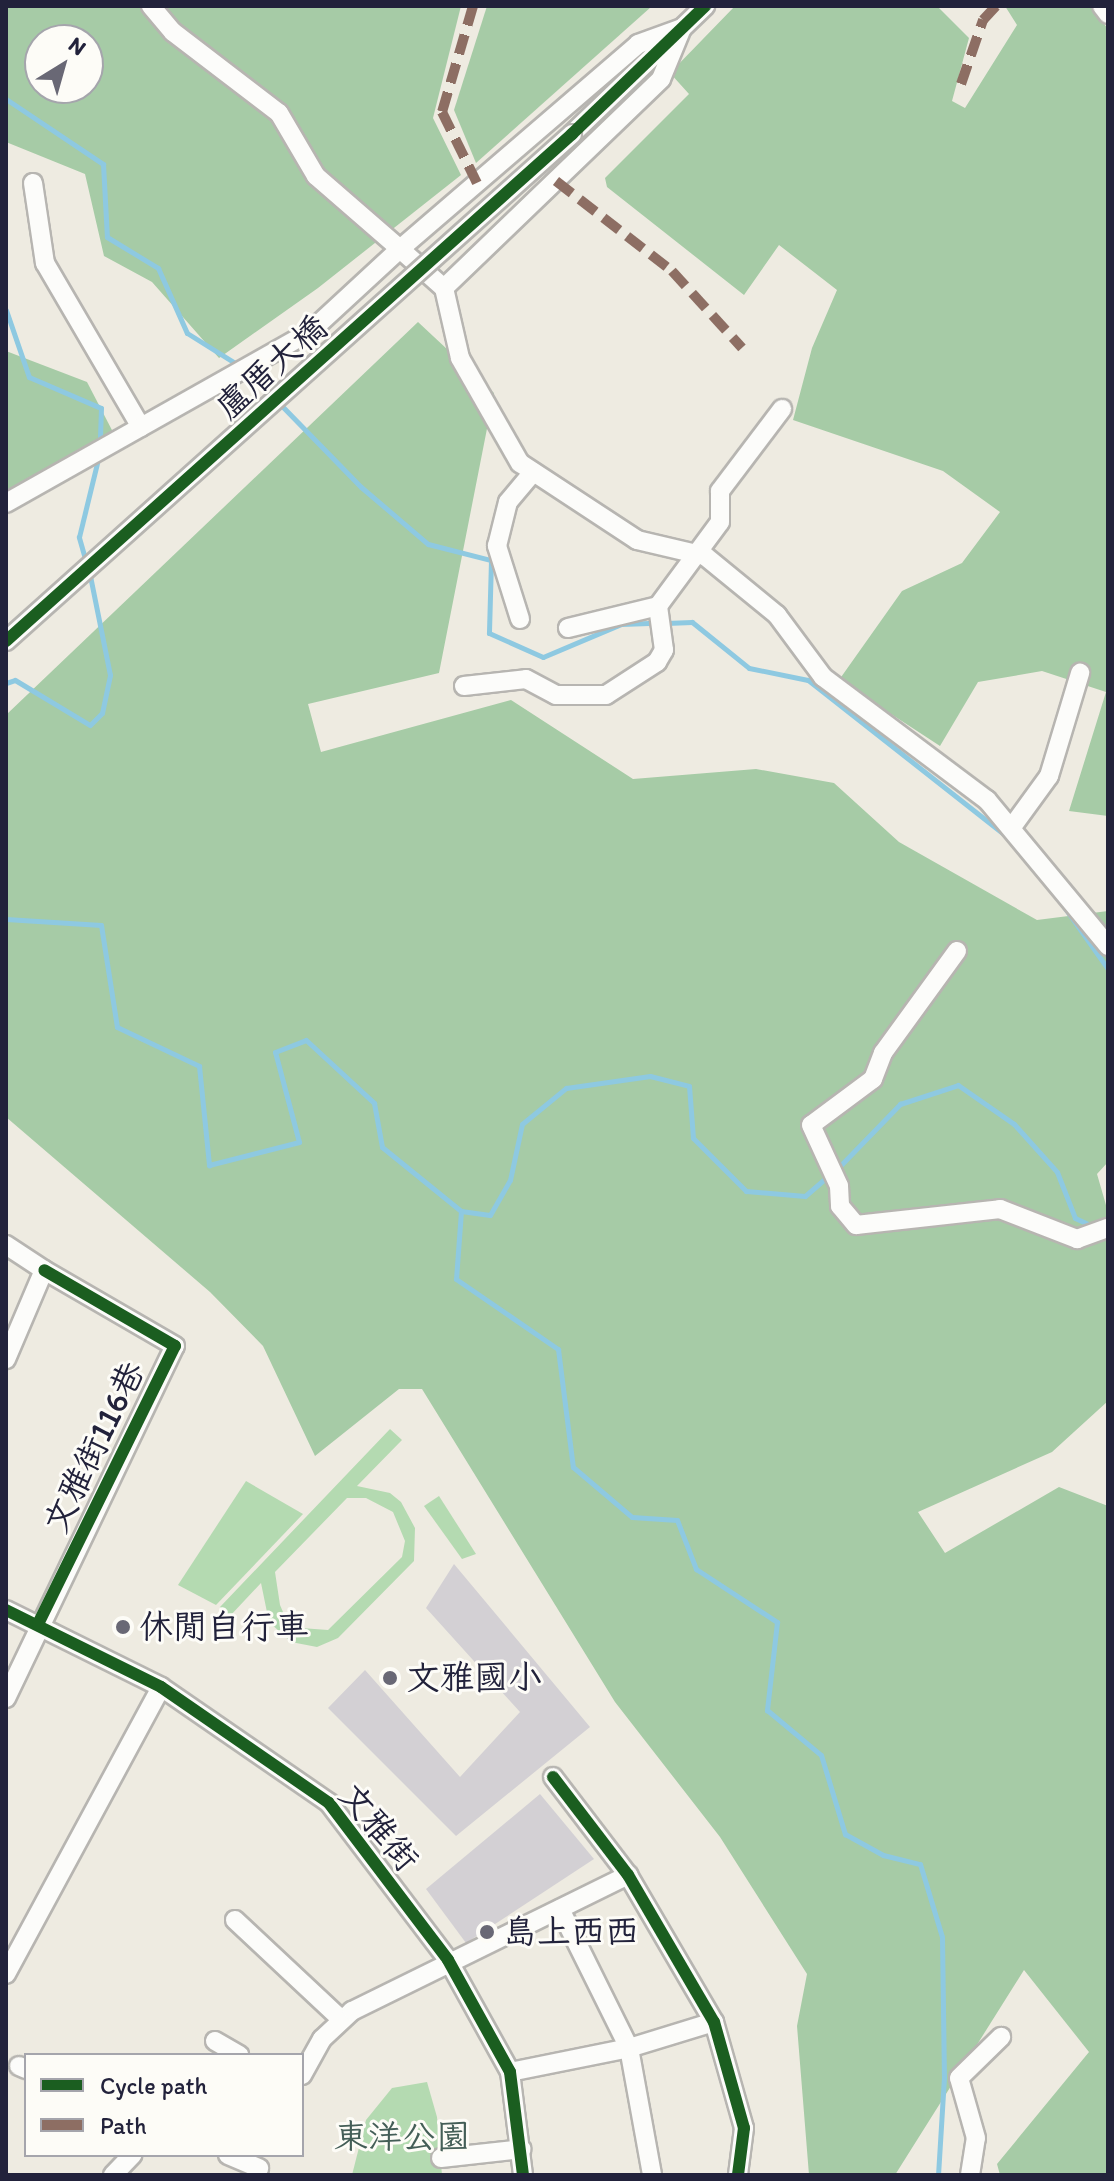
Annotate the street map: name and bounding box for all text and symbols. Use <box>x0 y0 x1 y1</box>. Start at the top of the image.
north arrow <box>24 24 104 104</box>
text: N <box>63 31 92 61</box>
street label: 盧厝大橋 <box>207 306 335 428</box>
street label: 文雅街116巷 <box>35 1355 153 1539</box>
place label: 休閒自行車 <box>139 1607 309 1647</box>
marker: 休閒自行車 <box>114 1618 132 1636</box>
place label: 文雅國小 <box>406 1658 542 1698</box>
marker: 文雅國小 <box>381 1669 399 1687</box>
street label: 文雅街 <box>331 1775 427 1879</box>
place label: 島上西西 <box>503 1912 639 1952</box>
marker: 島上西西 <box>478 1923 496 1941</box>
legend <box>24 2053 304 2157</box>
text: Cycle path <box>100 2071 207 2100</box>
text: Path <box>100 2111 147 2140</box>
park label: 東洋公園 <box>334 2117 470 2157</box>

